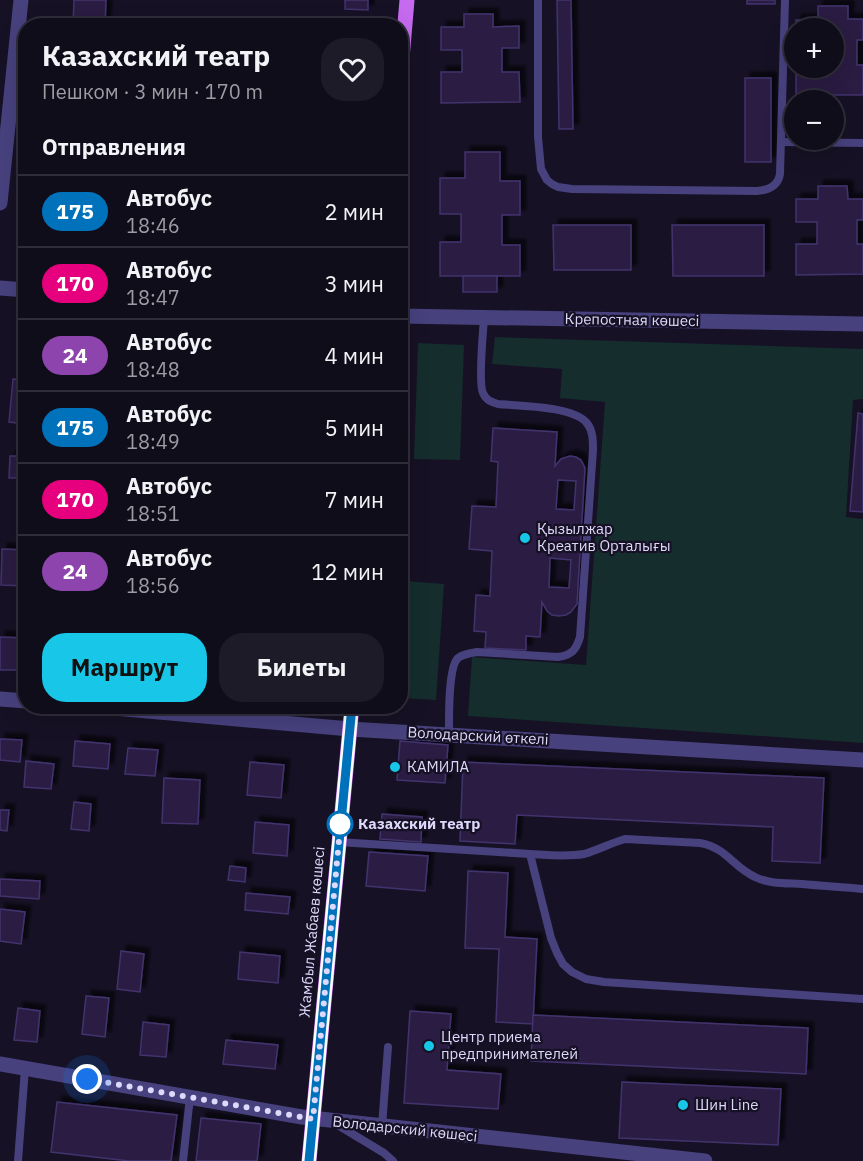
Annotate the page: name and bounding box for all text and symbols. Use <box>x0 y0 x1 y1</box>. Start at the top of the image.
map controls <box>784 18 844 150</box>
button: + <box>784 18 844 78</box>
text: Казахский театр <box>42 37 270 74</box>
button: heart <box>321 38 384 101</box>
text: Пешком · 3 мин · 170 m <box>42 78 263 105</box>
button: − <box>784 90 844 150</box>
text: Отправления <box>42 132 186 161</box>
text: Автобус <box>126 183 212 212</box>
text: 175 <box>56 197 94 225</box>
text: 2 мин <box>324 197 384 226</box>
text: 18:46 <box>126 212 180 239</box>
text: Автобус <box>126 255 212 284</box>
text: 170 <box>56 269 94 297</box>
text: 3 мин <box>324 269 384 298</box>
text: 18:47 <box>126 284 180 311</box>
street label: Крепостная көшесі <box>564 309 700 330</box>
text: Автобус <box>126 327 212 356</box>
text: 24 <box>62 341 88 369</box>
text: 4 мин <box>324 341 384 370</box>
text: 18:48 <box>126 356 180 383</box>
text: Автобус <box>126 399 212 428</box>
text: 175 <box>56 413 94 441</box>
text: 5 мин <box>324 413 384 442</box>
text: 18:49 <box>126 428 180 455</box>
text: Автобус <box>126 471 212 500</box>
text: 170 <box>56 485 94 513</box>
text: 7 мин <box>324 485 384 514</box>
text: 18:51 <box>126 500 180 527</box>
place label: Қызылжар Креатив Орталығы <box>537 519 671 555</box>
marker: Қызылжар Креатив Орталығы <box>518 531 532 545</box>
text: Автобус <box>126 543 212 572</box>
text: 24 <box>62 557 88 585</box>
text: 12 мин <box>311 557 384 586</box>
text: 18:56 <box>126 572 180 599</box>
button: Маршрут <box>42 633 207 702</box>
button: Билеты <box>219 633 384 702</box>
street label: Володарский өткелі <box>407 722 549 749</box>
place label: КАМИЛА <box>407 757 470 776</box>
marker: КАМИЛА <box>388 760 402 774</box>
marker: Казахский театр <box>327 811 353 837</box>
place label: Казахский театр <box>358 814 480 833</box>
street label: Жамбыл Жабаев көшесі <box>295 846 328 1018</box>
place label: Центр приема предпринимателей <box>441 1027 578 1063</box>
marker: Центр приема предпринимателей <box>422 1039 436 1053</box>
your location <box>72 1064 102 1094</box>
place label: Шин Line <box>695 1095 759 1114</box>
marker: Шин Line <box>676 1098 690 1112</box>
street label: Володарский көшесі <box>332 1111 478 1146</box>

